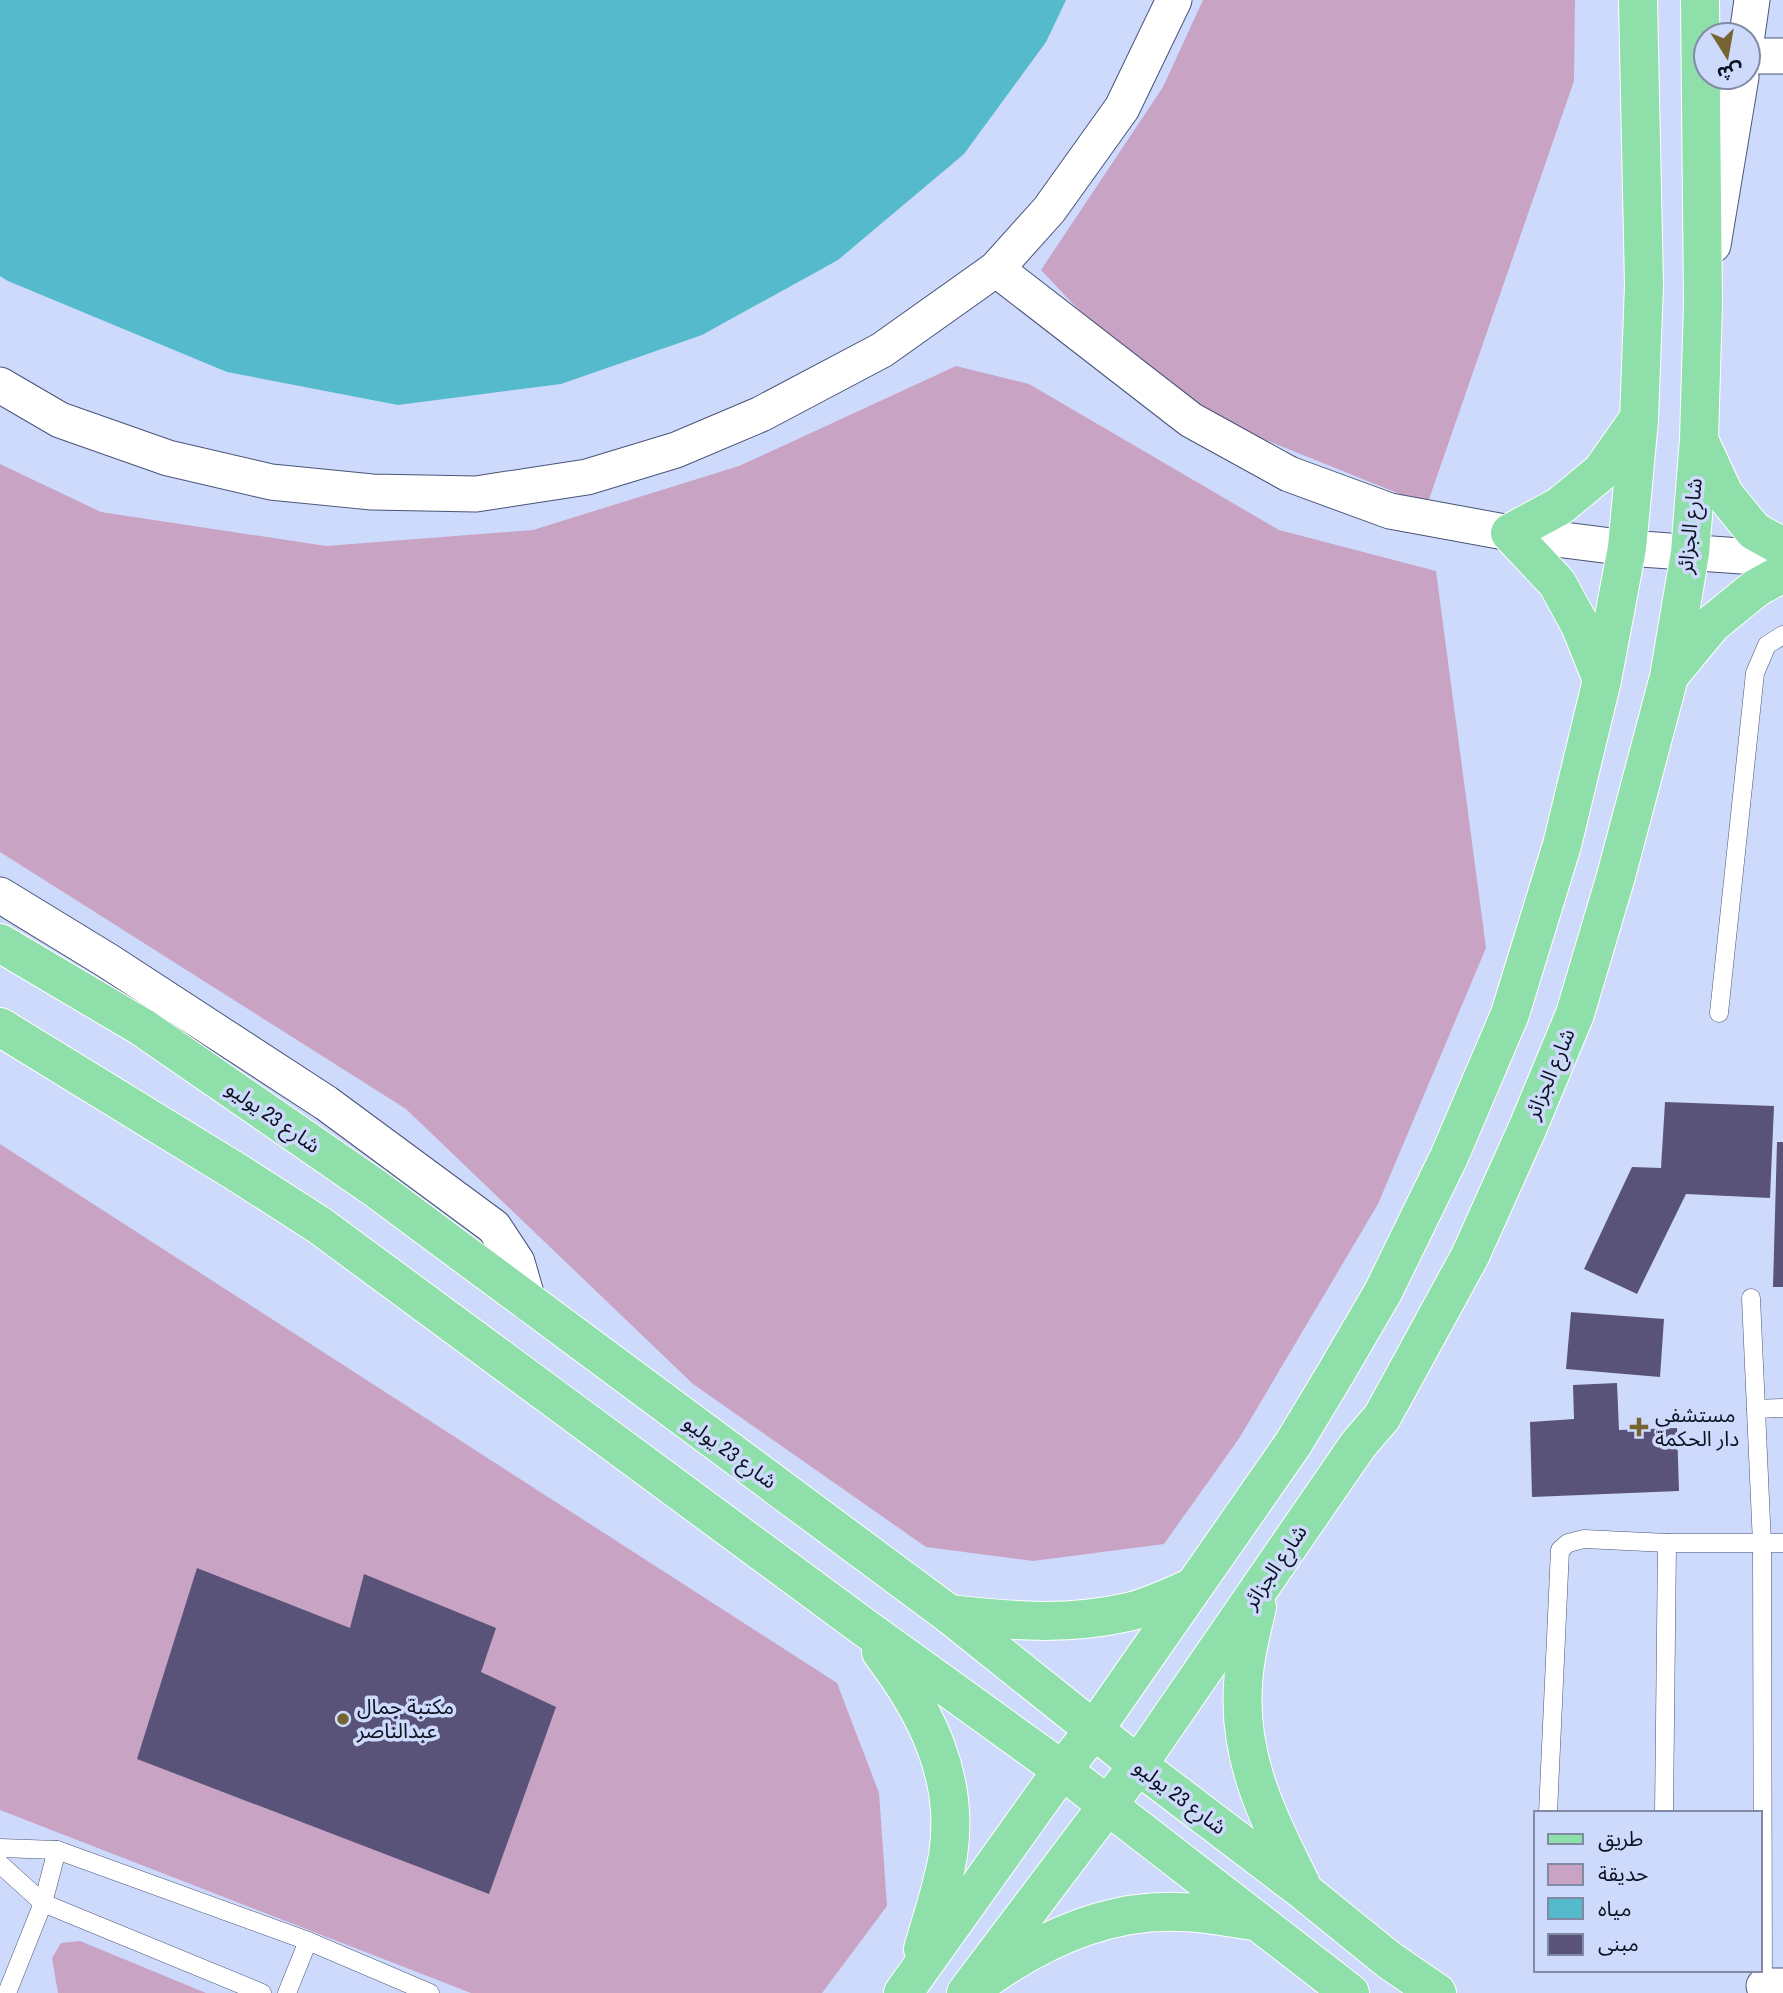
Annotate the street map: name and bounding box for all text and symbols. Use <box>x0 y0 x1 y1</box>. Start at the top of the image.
north arrow <box>1692 21 1762 91</box>
text: ش <box>1715 57 1746 88</box>
street label: شارع الجزائر <box>1670 477 1710 576</box>
street label: شارع الجزائر <box>1517 1024 1583 1125</box>
street label: شارع 23 يوليو <box>220 1073 326 1161</box>
place label: مستشفى دار الحكمة <box>1655 1400 1739 1453</box>
street label: شارع 23 يوليو <box>677 1408 783 1496</box>
marker: مستشفى دار الحكمة <box>1629 1417 1649 1437</box>
street label: شارع الجزائر <box>1235 1519 1314 1616</box>
place label: مكتبة جمال عبدالناصر <box>356 1692 454 1745</box>
marker: مكتبة جمال عبدالناصر <box>335 1711 351 1727</box>
street label: شارع 23 يوليو <box>1127 1752 1233 1842</box>
legend <box>1534 1811 1762 1972</box>
text: طريق <box>1598 1824 1643 1853</box>
text: حديقة <box>1598 1859 1648 1888</box>
text: مياه <box>1598 1894 1631 1923</box>
text: مبنى <box>1598 1929 1639 1958</box>

